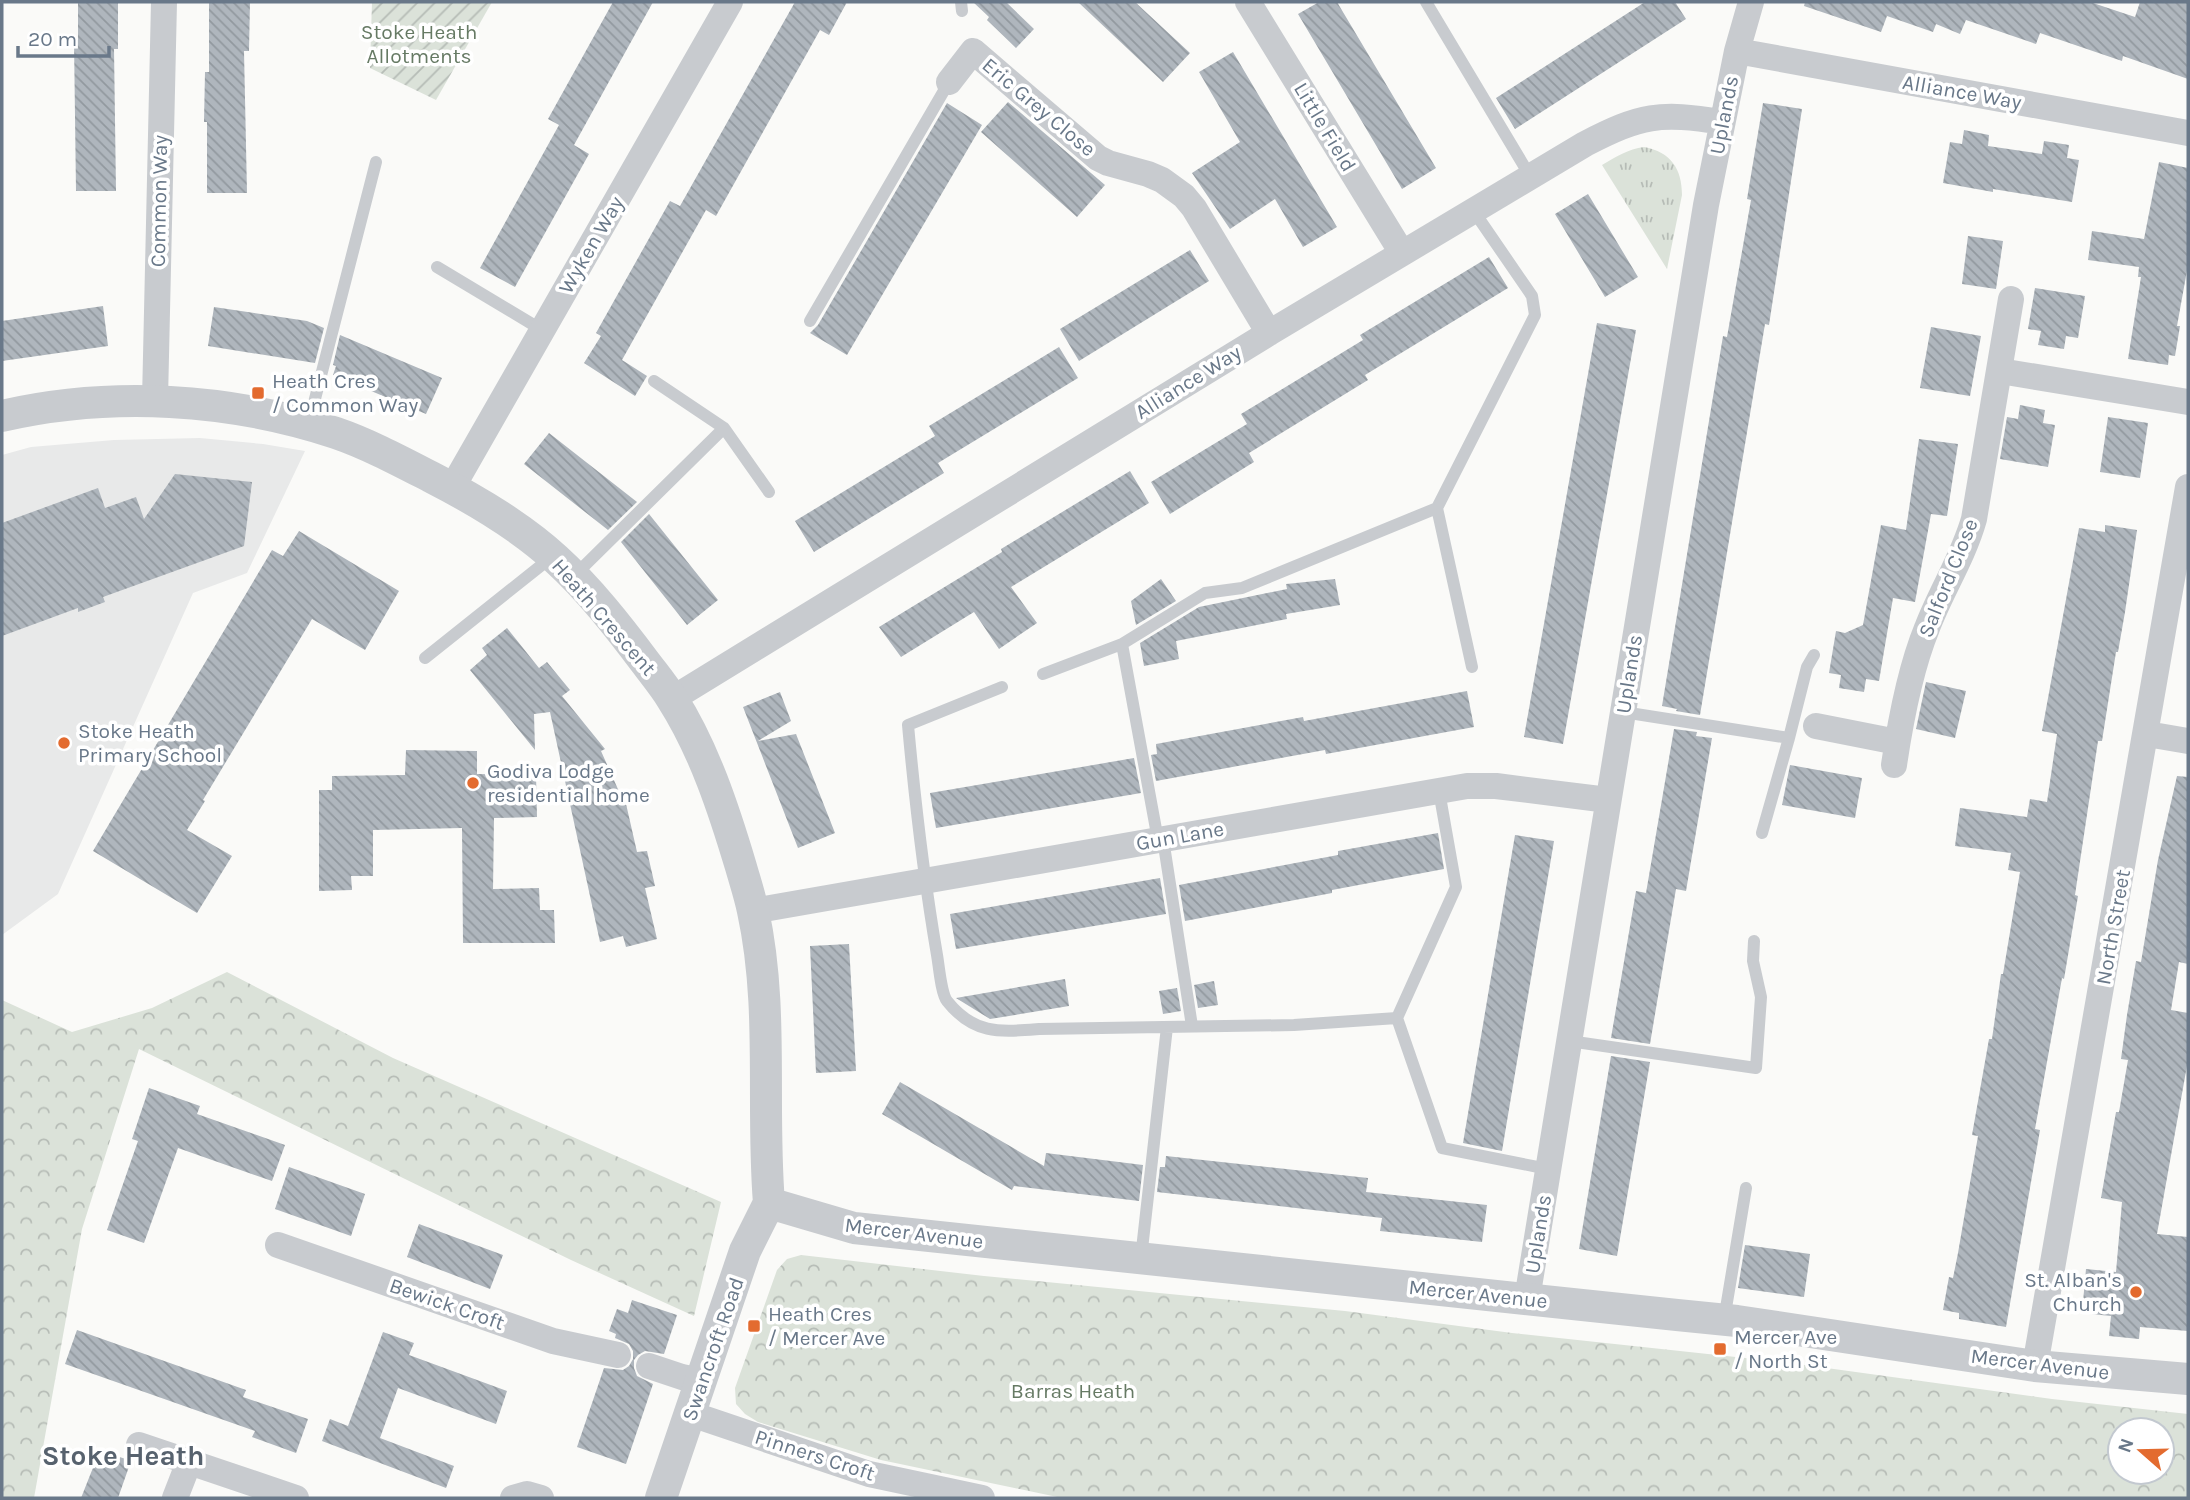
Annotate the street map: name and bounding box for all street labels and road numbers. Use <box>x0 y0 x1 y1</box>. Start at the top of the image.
street label: Eric Grey Close <box>978 53 1100 161</box>
street label: Alliance Way <box>1901 70 2024 114</box>
street label: Uplands <box>1705 74 1743 156</box>
street label: Little Field <box>1289 78 1361 176</box>
street label: Common Way <box>146 134 172 267</box>
street label: Wyken Way <box>554 192 629 298</box>
street label: Alliance Way <box>1131 340 1246 424</box>
street label: Salford Close <box>1913 515 1983 641</box>
street label: Heath Crescent <box>547 554 661 680</box>
street label: Uplands <box>1611 633 1647 715</box>
street label: Gun Lane <box>1134 816 1226 856</box>
street label: North Street <box>2091 867 2135 987</box>
street label: Uplands <box>1520 1193 1556 1275</box>
street label: Mercer Avenue <box>843 1213 985 1253</box>
street label: Bewick Croft <box>386 1273 508 1335</box>
street label: Swancroft Road <box>677 1274 749 1424</box>
street label: Mercer Avenue <box>1407 1275 1549 1313</box>
street label: Mercer Avenue <box>1969 1344 2111 1384</box>
street label: Pinners Croft <box>752 1424 878 1486</box>

